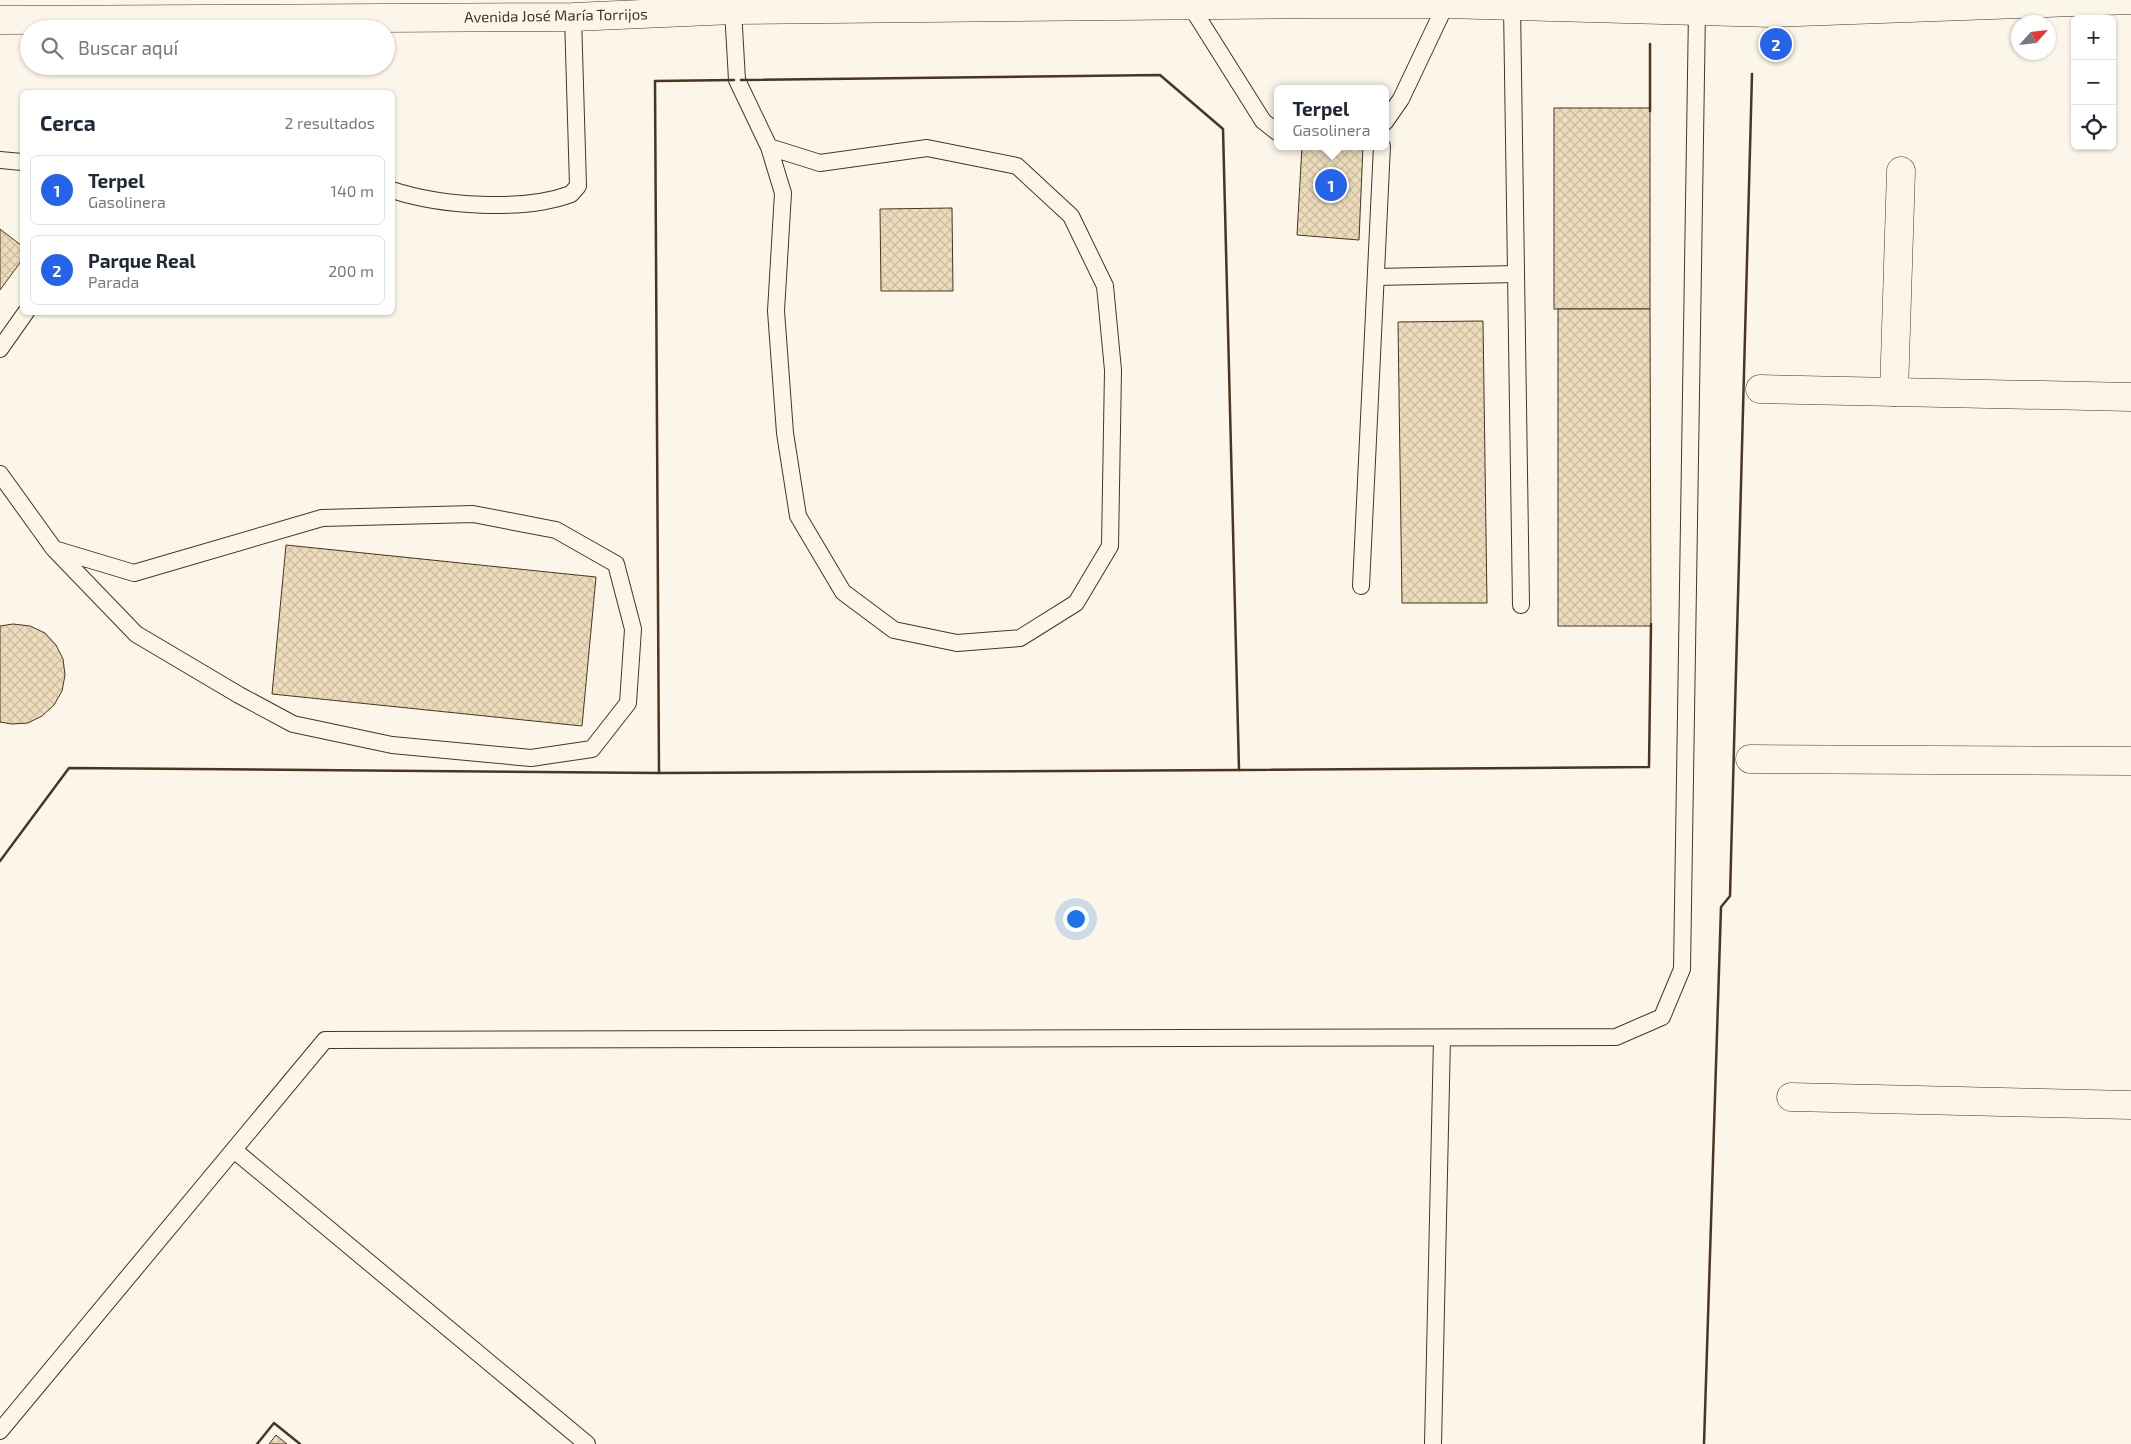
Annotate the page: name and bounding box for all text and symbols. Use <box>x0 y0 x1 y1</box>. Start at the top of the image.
street label: Avenida José María Torrijos <box>464 4 648 27</box>
north arrow <box>2011 15 2056 60</box>
map controls <box>2071 15 2116 150</box>
button: + <box>2071 15 2116 60</box>
search box <box>20 20 395 75</box>
pin: 2 <box>1760 25 1792 63</box>
icon: search <box>38 34 66 62</box>
text: Buscar aquí <box>78 36 178 59</box>
button: − <box>2071 60 2116 105</box>
popup <box>1274 85 1389 150</box>
text: Terpel <box>1293 97 1349 120</box>
button: locate <box>2071 105 2116 150</box>
text: Cerca <box>40 110 96 135</box>
text: 2 resultados <box>284 113 375 132</box>
text: Gasolinera <box>1293 120 1370 139</box>
pin: 1 <box>1315 166 1347 204</box>
text: Terpel <box>88 169 145 192</box>
text: 1 <box>54 181 60 200</box>
text: 140 m <box>331 181 374 200</box>
text: Gasolinera <box>88 192 166 211</box>
text: Parque Real <box>88 249 196 272</box>
text: 2 <box>52 261 62 280</box>
text: 200 m <box>328 261 374 280</box>
text: Parada <box>88 272 139 291</box>
your location <box>1063 906 1089 932</box>

